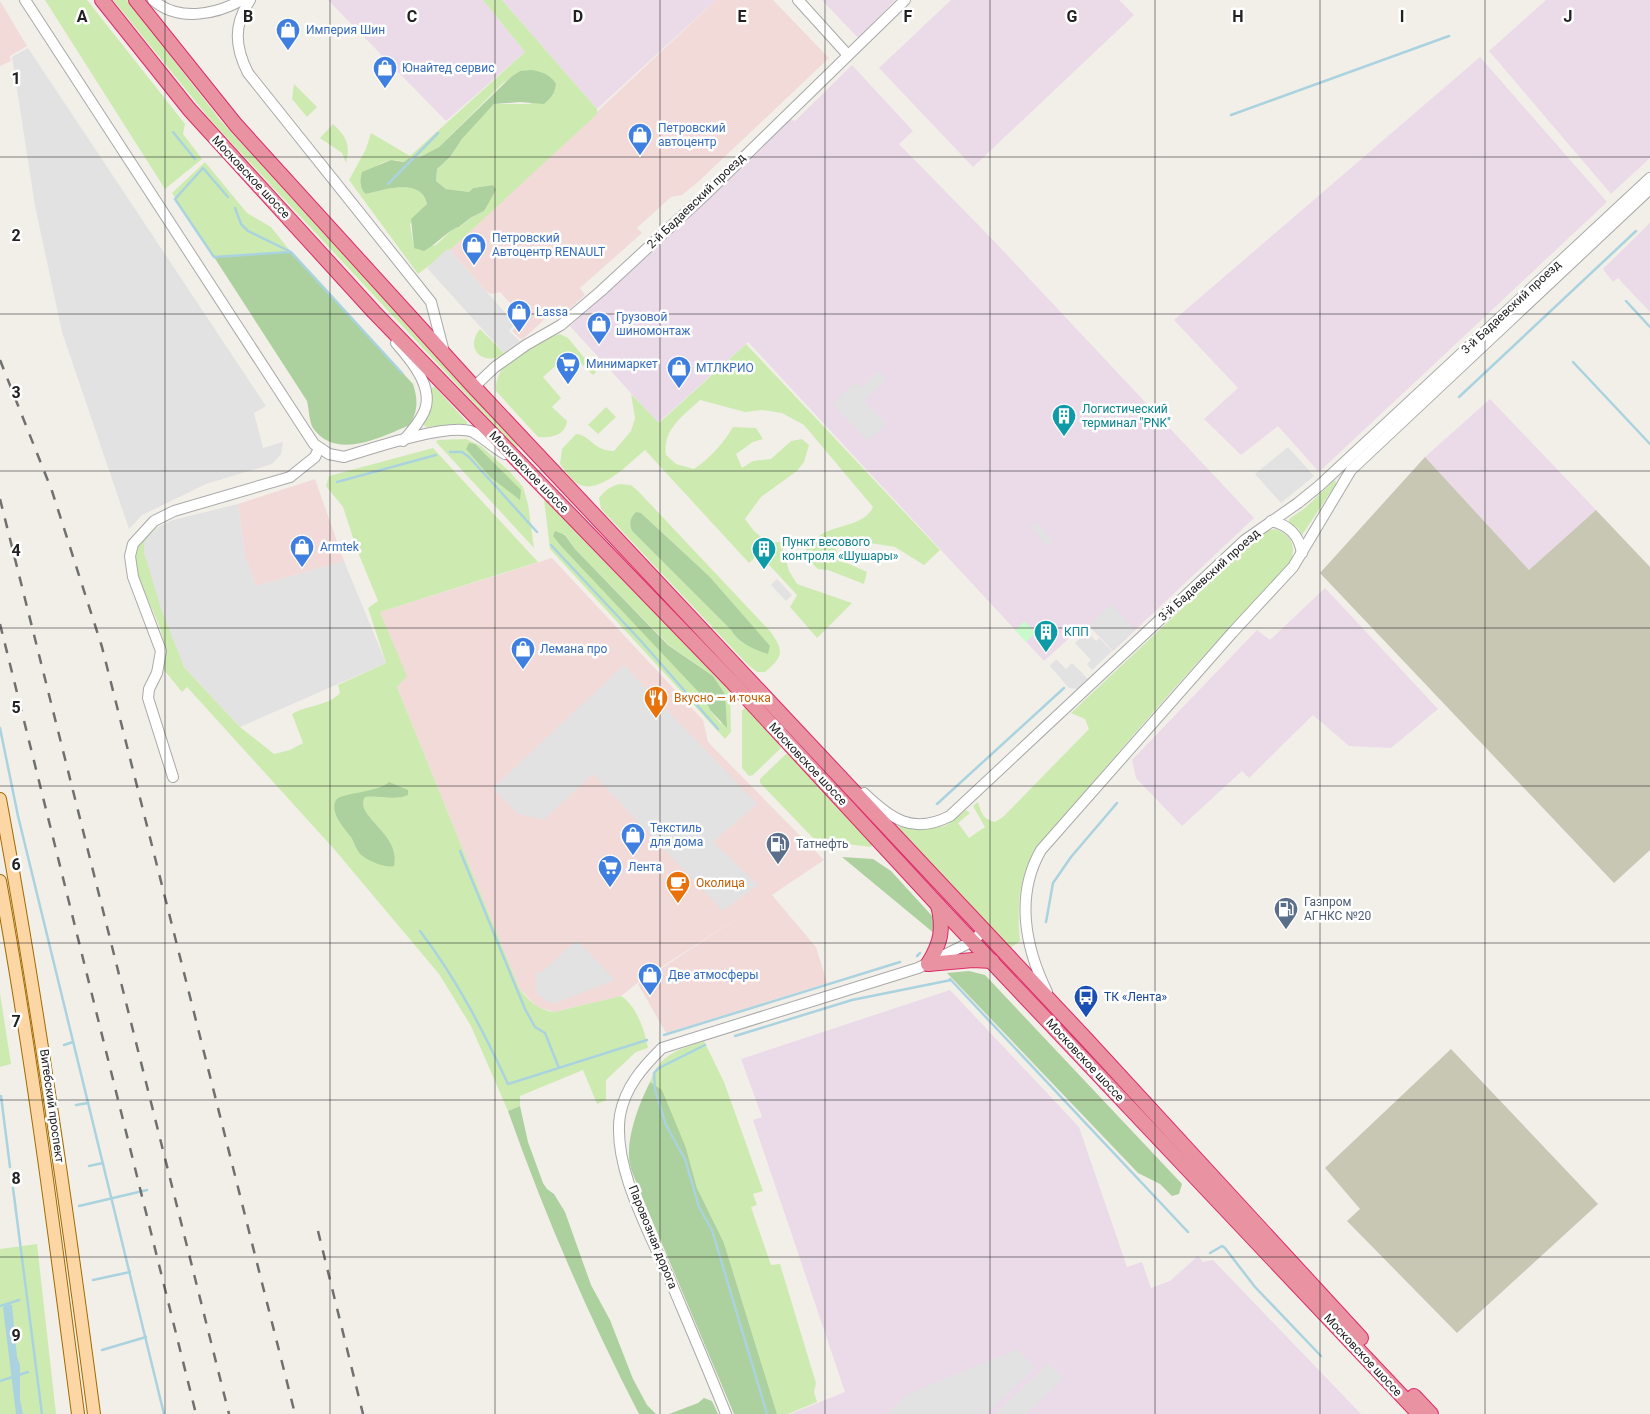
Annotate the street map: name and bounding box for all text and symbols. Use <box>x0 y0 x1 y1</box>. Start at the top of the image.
text: A <box>77 7 88 26</box>
text: B <box>243 7 253 26</box>
text: C <box>407 7 417 26</box>
text: D <box>573 7 583 26</box>
text: E <box>738 7 747 26</box>
text: F <box>904 7 913 26</box>
text: G <box>1067 7 1078 26</box>
text: H <box>1232 7 1244 26</box>
text: I <box>1400 7 1404 26</box>
text: J <box>1564 7 1572 26</box>
shop icon: Империя Шин <box>275 17 301 51</box>
place label: Империя Шин <box>306 23 385 37</box>
shop icon: Юнайтед сервис <box>372 55 398 89</box>
place label: Юнайтед сервис <box>402 61 494 75</box>
text: 1 <box>11 69 21 88</box>
place label: Петровский автоцентр <box>658 121 726 149</box>
shop icon: Петровский автоцентр <box>627 122 653 156</box>
street label: Московское шоссе <box>209 133 293 221</box>
street label: 2-й Бадаевский проезд <box>644 151 748 251</box>
text: 2 <box>11 226 21 245</box>
place label: Петровский Автоцентр RENAULT <box>492 231 605 259</box>
shop icon: Петровский Автоцентр RENAULT <box>461 232 487 266</box>
street label: 3-й Бадаевский проезд <box>1458 257 1564 357</box>
shop icon: Lassa <box>506 299 532 333</box>
place label: Lassa <box>536 305 568 319</box>
place label: Грузовой шиномонтаж <box>616 310 691 338</box>
shop icon: Грузовой шиномонтаж <box>586 311 612 345</box>
supermarket icon: Минимаркет <box>555 351 581 385</box>
shop icon: МТЛКРИО <box>666 355 692 389</box>
place label: Минимаркет <box>586 357 658 371</box>
place label: МТЛКРИО <box>696 361 754 375</box>
text: 3 <box>11 383 21 402</box>
place label: Логистический терминал "PNK" <box>1082 402 1171 430</box>
building icon: Логистический терминал "PNK" <box>1051 403 1077 437</box>
street label: Московское шоссе <box>486 428 572 516</box>
street label: 3-й Бадаевский проезд <box>1156 526 1262 624</box>
shop icon: Armtek <box>289 534 315 568</box>
place label: Пункт весового контроля «Шушары» <box>782 535 899 563</box>
building icon: Пункт весового контроля «Шушары» <box>751 536 777 570</box>
place label: Armtek <box>320 540 360 554</box>
text: 4 <box>11 541 21 560</box>
building icon: КПП <box>1033 619 1059 653</box>
place label: КПП <box>1064 625 1089 639</box>
shop icon: Лемана про <box>510 636 536 670</box>
place label: Лемана про <box>540 642 607 656</box>
restaurant icon: Вкусно — и точка <box>643 685 669 719</box>
place label: Вкусно — и точка <box>674 691 771 705</box>
text: 5 <box>11 698 21 717</box>
street label: Московское шоссе <box>766 720 850 808</box>
place label: Текстиль для дома <box>650 821 703 849</box>
shop icon: Текстиль для дома <box>620 822 646 856</box>
fuel station icon: Татнефть <box>765 831 791 865</box>
place label: Татнефть <box>796 837 849 851</box>
supermarket icon: Лента <box>597 854 623 888</box>
text: 6 <box>11 855 21 874</box>
place label: Лента <box>628 860 662 874</box>
cafe icon: Околица <box>665 870 691 904</box>
place label: Околица <box>696 876 745 890</box>
place label: Газпром АГНКС №20 <box>1304 895 1371 923</box>
fuel station icon: Газпром АГНКС №20 <box>1273 896 1299 930</box>
shop icon: Две атмосферы <box>637 962 663 996</box>
place label: Две атмосферы <box>668 968 759 982</box>
bus stop icon: ТК «Лента» <box>1073 984 1099 1018</box>
place label: ТК «Лента» <box>1104 990 1167 1004</box>
text: 7 <box>11 1012 21 1031</box>
street label: Московское шоссе <box>1043 1016 1127 1104</box>
street label: Витебский проспект <box>37 1048 67 1164</box>
text: 8 <box>11 1169 21 1188</box>
street label: Паровозная дорога <box>626 1183 680 1291</box>
street label: Московское шоссе <box>1321 1311 1405 1399</box>
text: 9 <box>11 1326 21 1345</box>

